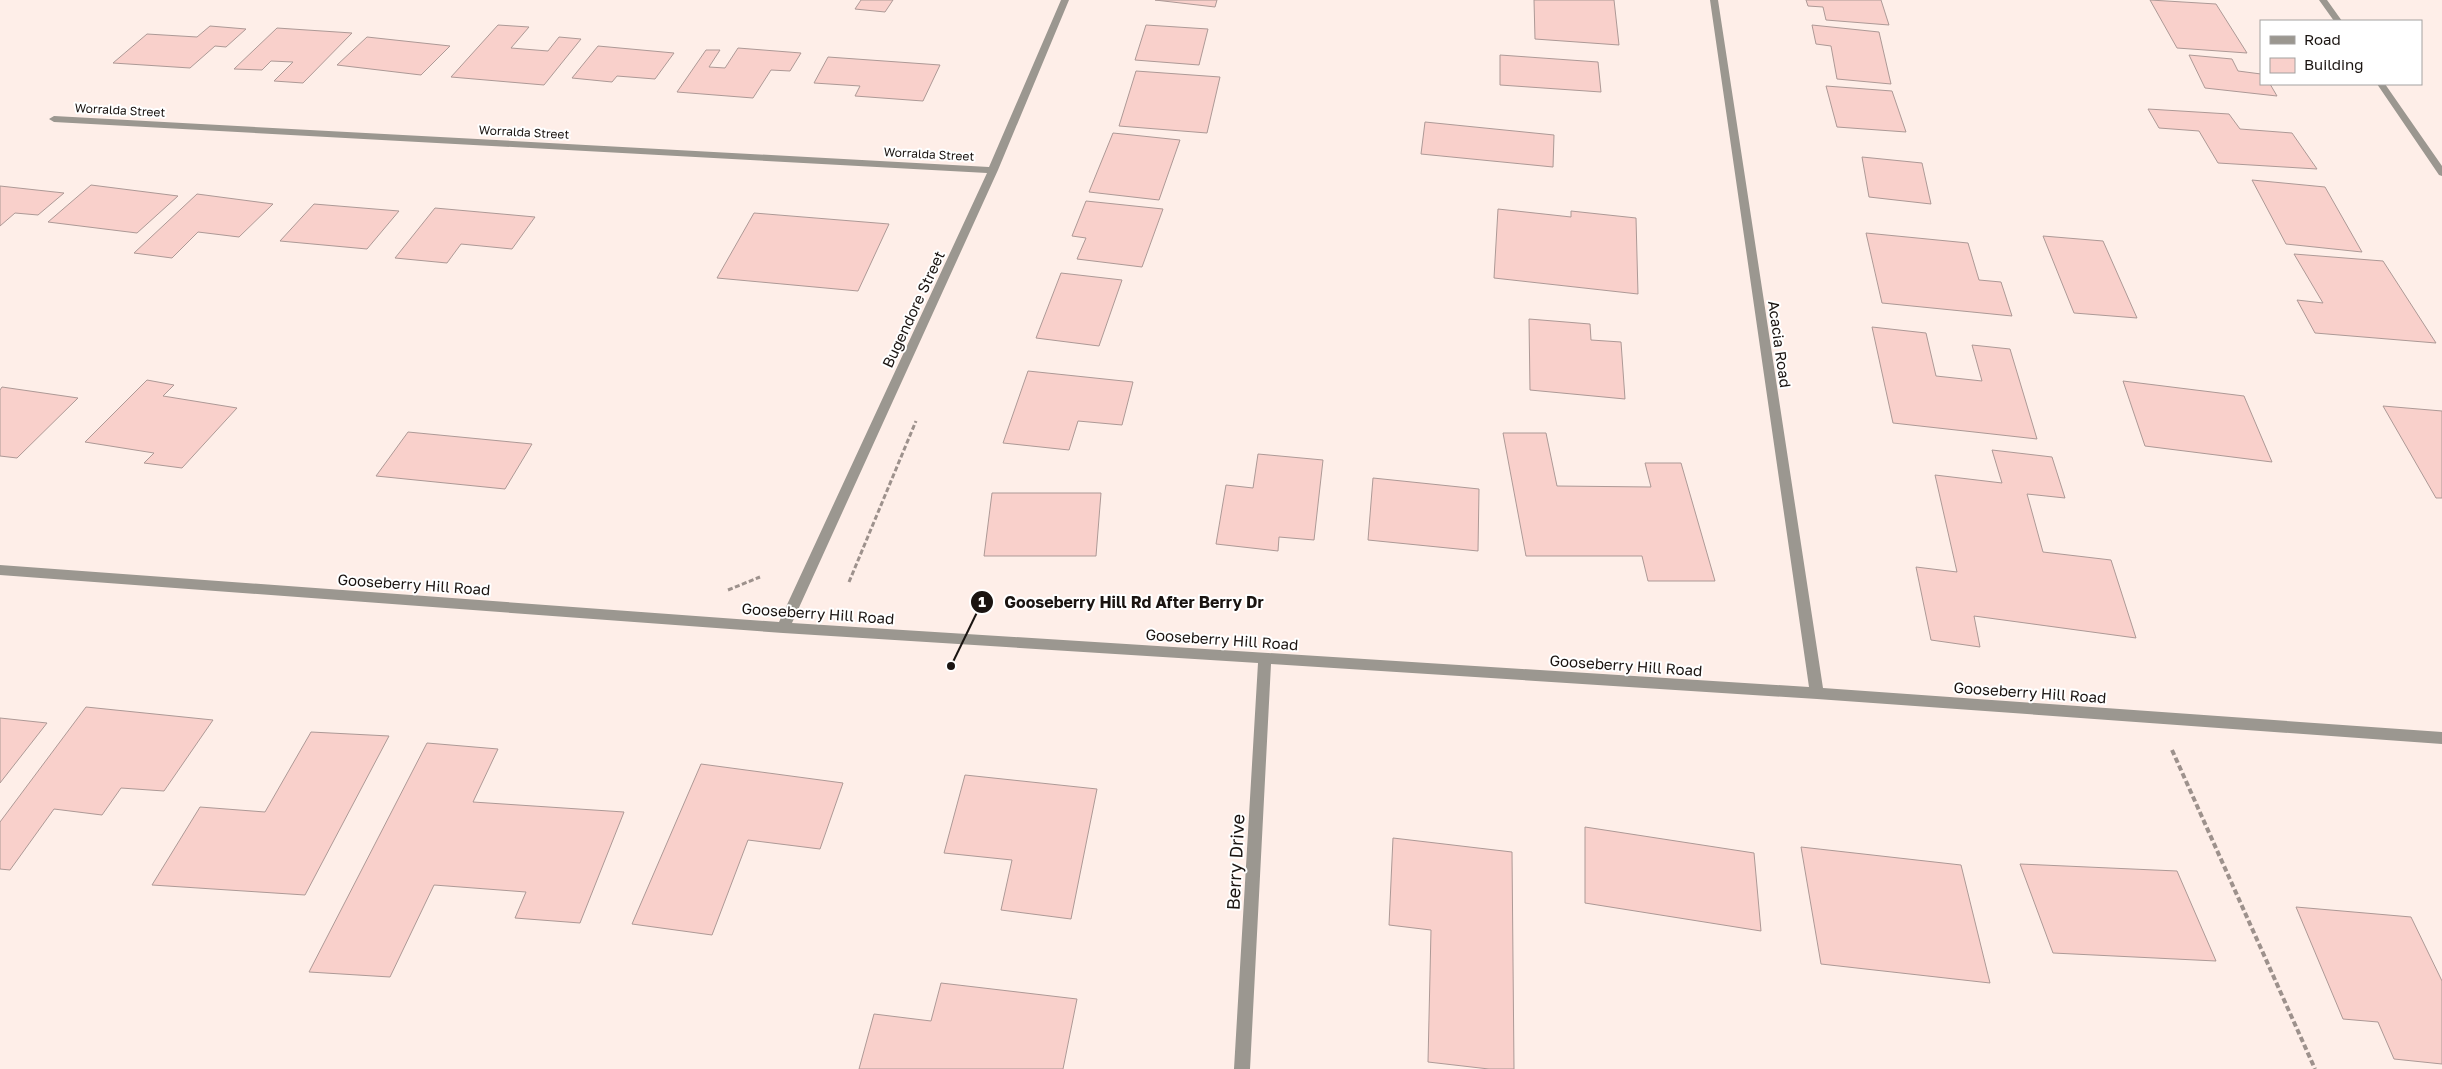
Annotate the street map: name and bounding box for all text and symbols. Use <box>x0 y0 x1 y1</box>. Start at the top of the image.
legend <box>2260 20 2422 85</box>
text: Road <box>2304 30 2341 48</box>
text: Building <box>2304 55 2364 73</box>
street label: Worralda Street <box>74 100 166 120</box>
street label: Worralda Street <box>478 122 570 142</box>
street label: Worralda Street <box>883 144 975 164</box>
street label: Bugendore Street <box>878 248 948 370</box>
street label: Acacia Road <box>1765 299 1795 389</box>
street label: Gooseberry Hill Road <box>337 570 491 598</box>
callout: Gooseberry Hill Rd After Berry Dr <box>969 587 1273 618</box>
text: 1 <box>978 592 986 610</box>
text: Gooseberry Hill Rd After Berry Dr <box>1004 592 1264 612</box>
street label: Gooseberry Hill Road <box>741 599 895 627</box>
street label: Gooseberry Hill Road <box>1145 625 1299 653</box>
street label: Gooseberry Hill Road <box>1549 651 1703 679</box>
street label: Gooseberry Hill Road <box>1953 678 2107 706</box>
street label: Berry Drive <box>1221 813 1249 911</box>

